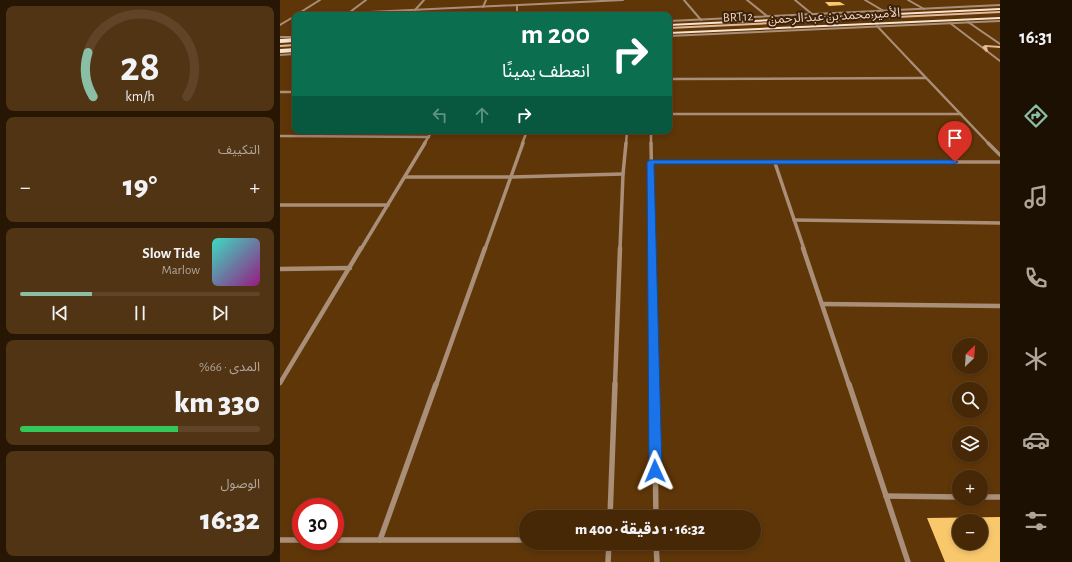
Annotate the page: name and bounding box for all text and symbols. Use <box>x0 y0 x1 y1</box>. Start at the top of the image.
street label: الأمير محمد بن عبد الرحمن <box>768 5 901 27</box>
street label: BRT12 <box>723 10 754 25</box>
text: 200 m <box>521 21 590 49</box>
icon: right <box>604 28 656 80</box>
text: 16:31 <box>1019 29 1053 47</box>
text: 28 <box>120 46 160 87</box>
text: انعطف يمينًا <box>502 63 590 81</box>
text: km/h <box>125 89 155 103</box>
icon: directions <box>1022 102 1050 130</box>
icon: left <box>429 104 451 126</box>
icon: ahead <box>471 104 493 126</box>
icon: right <box>513 104 535 126</box>
pin <box>938 121 972 162</box>
icon: arrive <box>944 127 966 149</box>
text: التكييف <box>218 144 260 157</box>
text: 19° <box>123 171 157 201</box>
text: − <box>20 176 31 198</box>
text: + <box>249 176 260 198</box>
icon: music <box>1022 183 1050 211</box>
text: Slow Tide <box>142 246 200 261</box>
text: Marlow <box>162 264 200 277</box>
icon: phone <box>1022 264 1050 292</box>
icon: previous <box>49 302 71 324</box>
icon: pause <box>129 302 151 324</box>
icon: next <box>209 302 231 324</box>
north arrow <box>952 338 988 374</box>
map controls <box>952 338 988 550</box>
icon: climate <box>1022 345 1050 373</box>
text: المدى · 66% <box>199 361 260 374</box>
button: search <box>952 382 988 418</box>
text: 330 km <box>174 388 260 418</box>
button: layers <box>952 426 988 462</box>
icon: car <box>1022 426 1050 454</box>
position arrow <box>634 450 676 492</box>
button: + <box>952 470 988 506</box>
text: الوصول <box>220 478 260 491</box>
speed limit sign: 30 <box>292 498 344 550</box>
text: 16:32 <box>200 505 260 535</box>
icon: filters <box>1022 507 1050 535</box>
button: − <box>952 514 988 550</box>
text: 16:32 · 1 دقيقة · 400 m <box>575 522 705 537</box>

